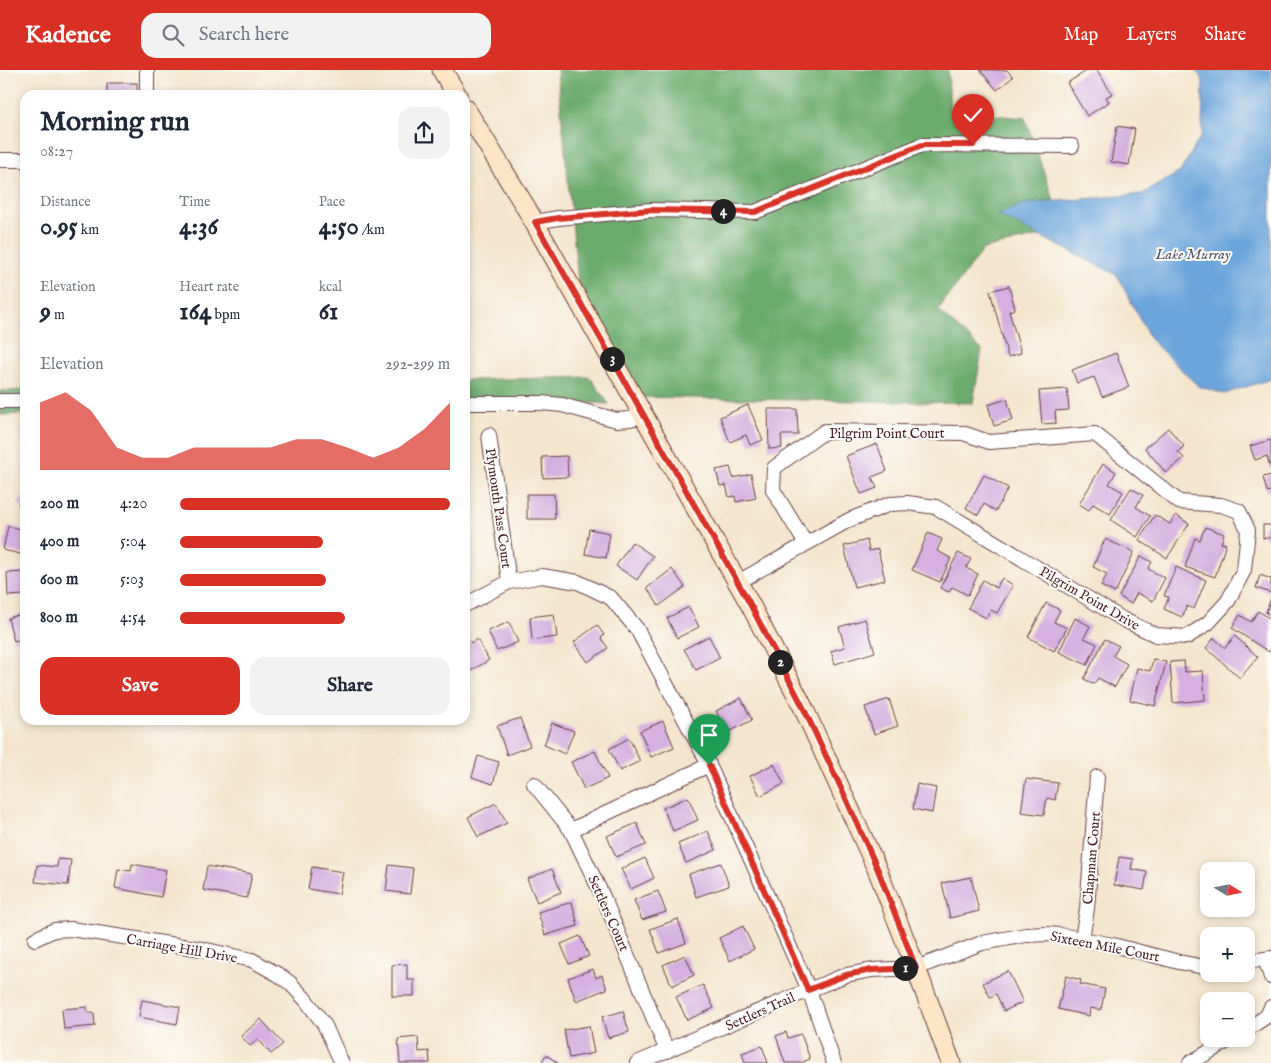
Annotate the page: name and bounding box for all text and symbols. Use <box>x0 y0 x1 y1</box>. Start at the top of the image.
search box <box>141 13 491 58</box>
text: Kadence <box>25 20 111 51</box>
icon: search <box>159 21 187 49</box>
text: Search here <box>199 23 289 47</box>
text: Map <box>1064 24 1098 47</box>
text: Layers <box>1126 24 1177 47</box>
text: Share <box>1205 24 1246 47</box>
pin <box>952 94 994 145</box>
icon: check <box>959 101 987 129</box>
text: Morning run <box>40 105 190 140</box>
button: share <box>398 107 450 159</box>
text: 08:27 <box>40 142 73 162</box>
text: Distance <box>40 193 91 211</box>
text: Time <box>179 193 210 211</box>
text: Pace <box>319 193 345 211</box>
pin: 4 <box>710 198 736 224</box>
text: 4 <box>720 202 727 220</box>
text: 0.95 <box>40 211 78 243</box>
text: 4:36 <box>179 211 218 243</box>
text: 4:50 <box>319 211 359 243</box>
text: km <box>78 221 99 239</box>
text: /km <box>359 221 385 239</box>
water label: Lake Murray <box>1155 245 1231 264</box>
text: Elevation <box>40 278 96 296</box>
text: Heart rate <box>179 278 239 296</box>
text: kcal <box>319 278 342 296</box>
text: 9 <box>40 296 51 328</box>
text: 164 <box>179 296 211 328</box>
text: 61 <box>319 296 338 328</box>
text: m <box>51 306 65 324</box>
text: bpm <box>211 306 240 324</box>
pin: 3 <box>600 346 624 372</box>
text: 3 <box>610 350 615 368</box>
text: Elevation <box>40 355 103 375</box>
text: 292–299 m <box>385 355 450 375</box>
street label: Pilgrim Point Court <box>829 425 945 443</box>
street label: Plymouth Pass Court <box>481 447 515 570</box>
text: 200 m <box>40 494 79 514</box>
text: 4:20 <box>120 494 147 514</box>
text: 400 m <box>40 532 79 552</box>
text: 5:04 <box>120 532 146 552</box>
street label: Pilgrim Point Drive <box>1036 563 1143 635</box>
text: 600 m <box>40 570 78 590</box>
text: 5:03 <box>120 570 144 590</box>
text: 800 m <box>40 608 78 628</box>
text: 4:54 <box>120 608 146 628</box>
pin: 2 <box>768 650 792 674</box>
text: 2 <box>777 653 784 671</box>
button: Save <box>40 657 240 715</box>
button: Share <box>250 657 450 715</box>
pin <box>688 714 730 765</box>
icon: arrive <box>695 721 723 749</box>
street label: Chapman Court <box>1079 811 1105 905</box>
north arrow <box>1200 862 1255 918</box>
map controls <box>1200 862 1255 1047</box>
street label: Settlers Court <box>583 873 633 954</box>
button: + <box>1200 927 1255 982</box>
street label: Sixteen Mile Court <box>1049 928 1161 966</box>
street label: Carriage Hill Drive <box>125 930 239 968</box>
pin: 1 <box>892 956 918 980</box>
text: 1 <box>903 959 908 977</box>
street label: Settlers Trail <box>723 988 798 1035</box>
button: − <box>1200 992 1255 1047</box>

